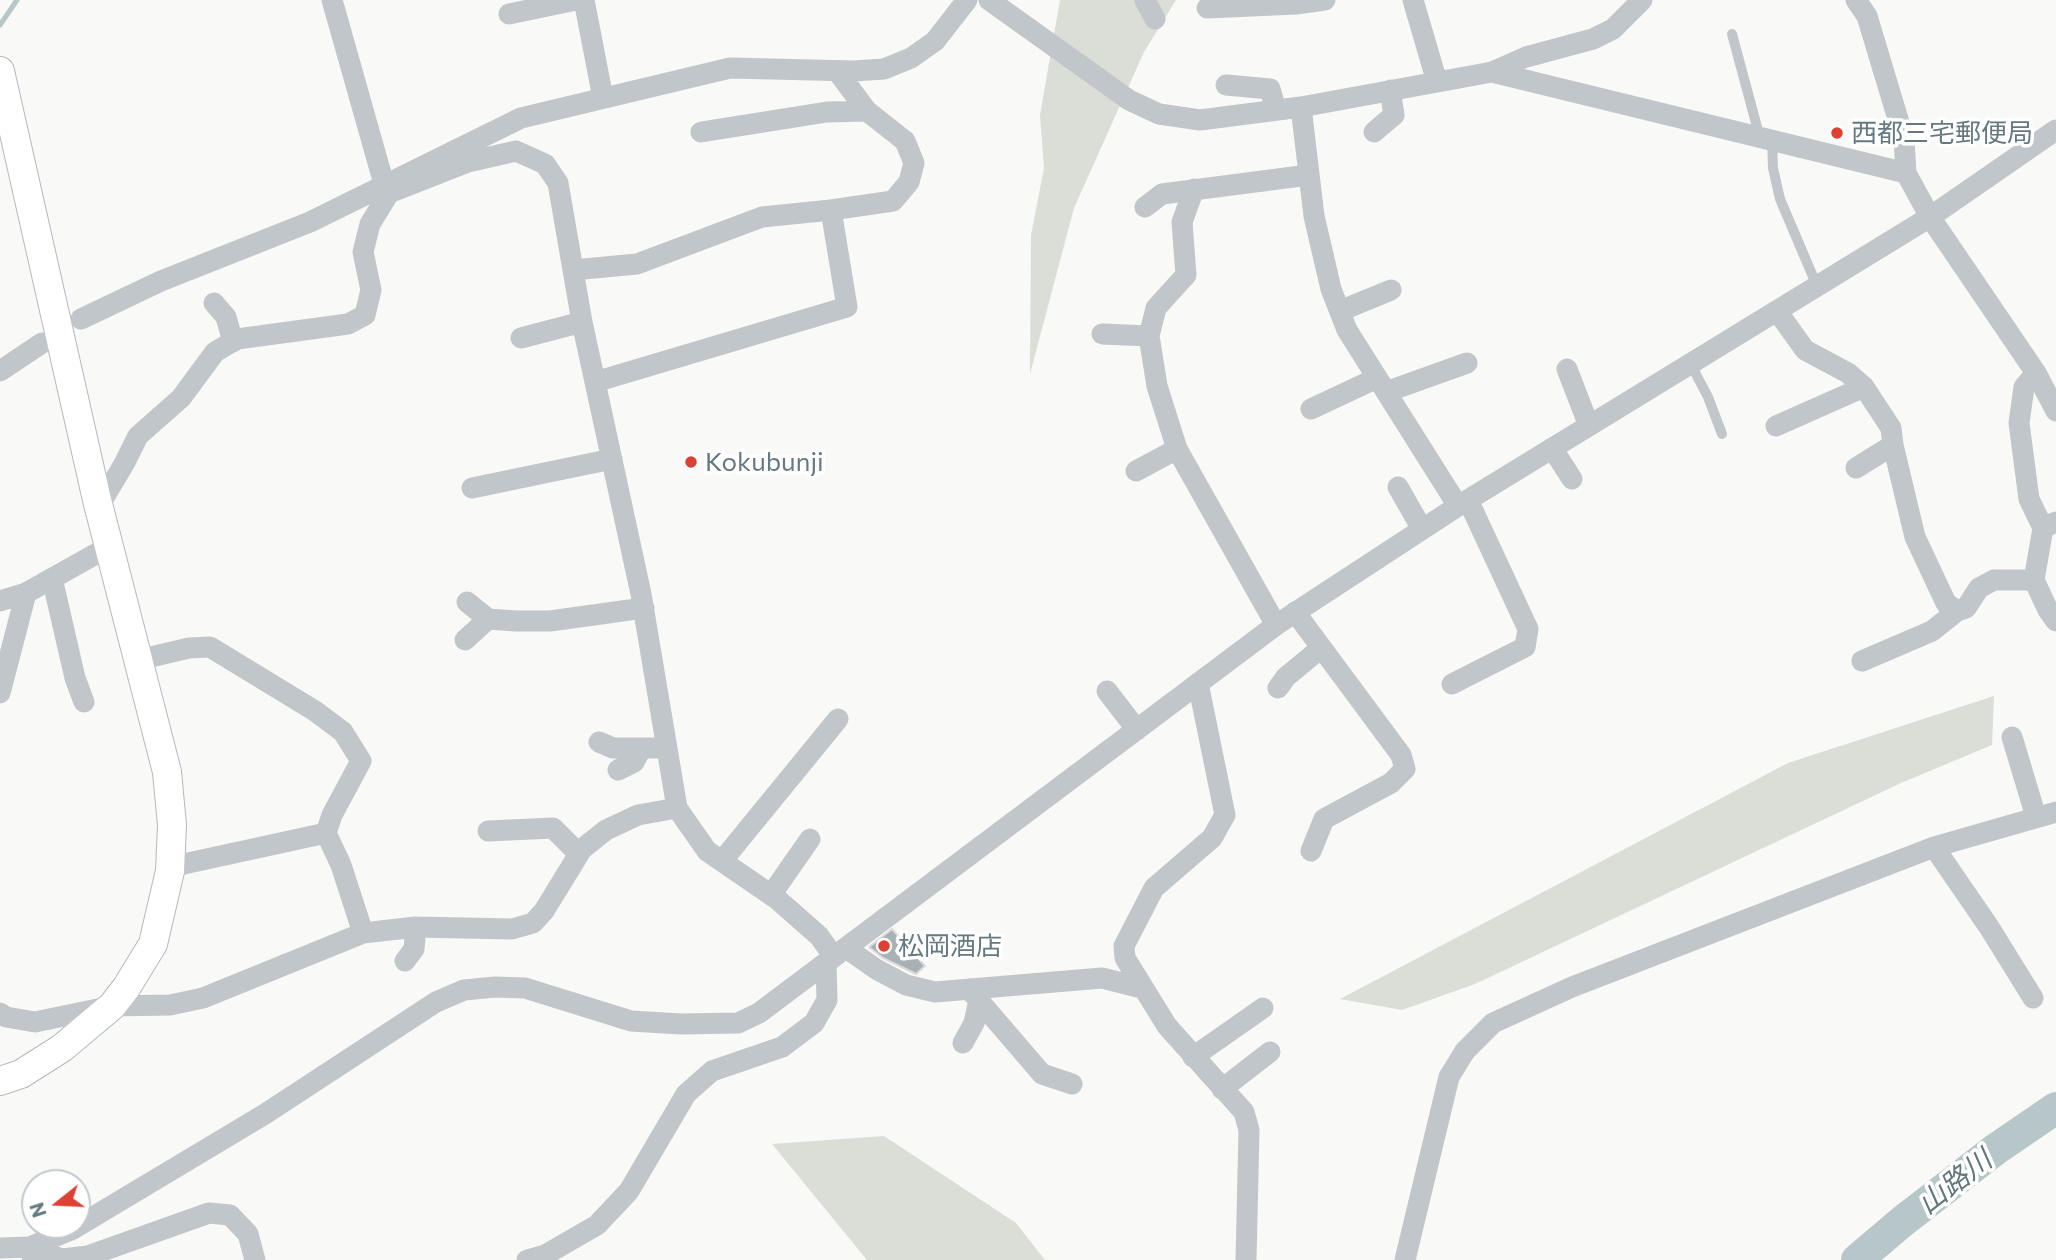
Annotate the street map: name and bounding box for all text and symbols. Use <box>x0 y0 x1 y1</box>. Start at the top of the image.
place label: 西都三宅郵便局 <box>1851 117 2033 149</box>
marker: 西都三宅郵便局 <box>1829 125 1845 141</box>
place label: Kokubunji <box>705 446 824 478</box>
marker: Kokubunji <box>683 454 699 470</box>
place label: 松岡酒店 <box>898 930 1002 962</box>
marker: 松岡酒店 <box>876 938 892 954</box>
water label: 山路川 <box>1912 1143 1998 1221</box>
north arrow <box>21 1169 91 1239</box>
text: N <box>24 1200 51 1220</box>

